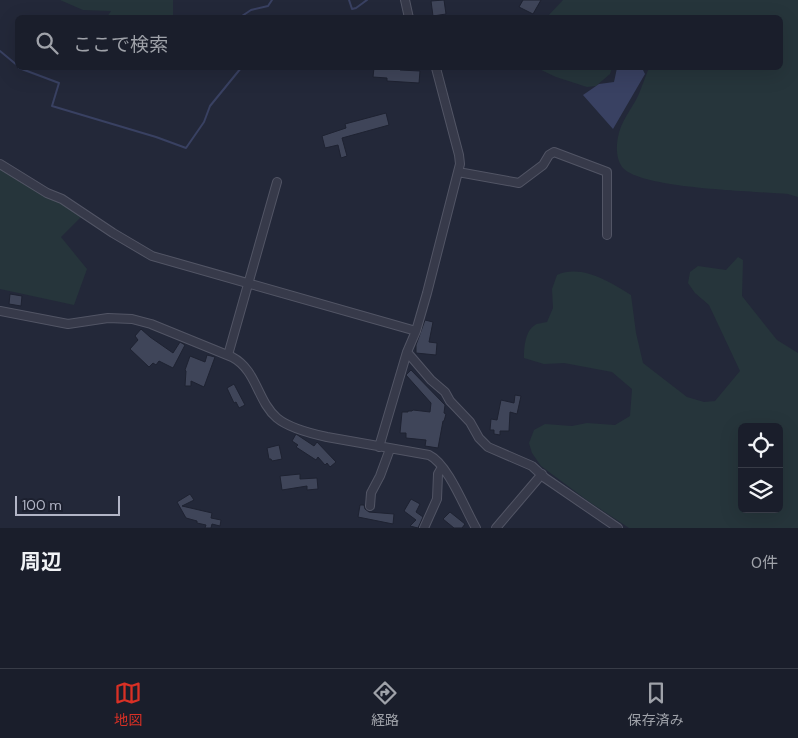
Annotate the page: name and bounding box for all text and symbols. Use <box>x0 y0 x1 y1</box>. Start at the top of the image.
search box <box>15 15 783 70</box>
icon: search <box>33 29 61 57</box>
text: ここで検索 <box>73 32 168 57</box>
map controls <box>738 423 783 513</box>
button: locate <box>738 423 783 468</box>
button: layers <box>738 468 783 513</box>
scale bar <box>15 493 120 516</box>
text: 100 m <box>22 496 62 514</box>
text: 周辺 <box>20 548 62 576</box>
text: 0件 <box>751 552 778 573</box>
tab: 地図 <box>114 679 142 729</box>
tab: 経路 <box>371 679 399 729</box>
tab: 保存済み <box>628 679 684 729</box>

